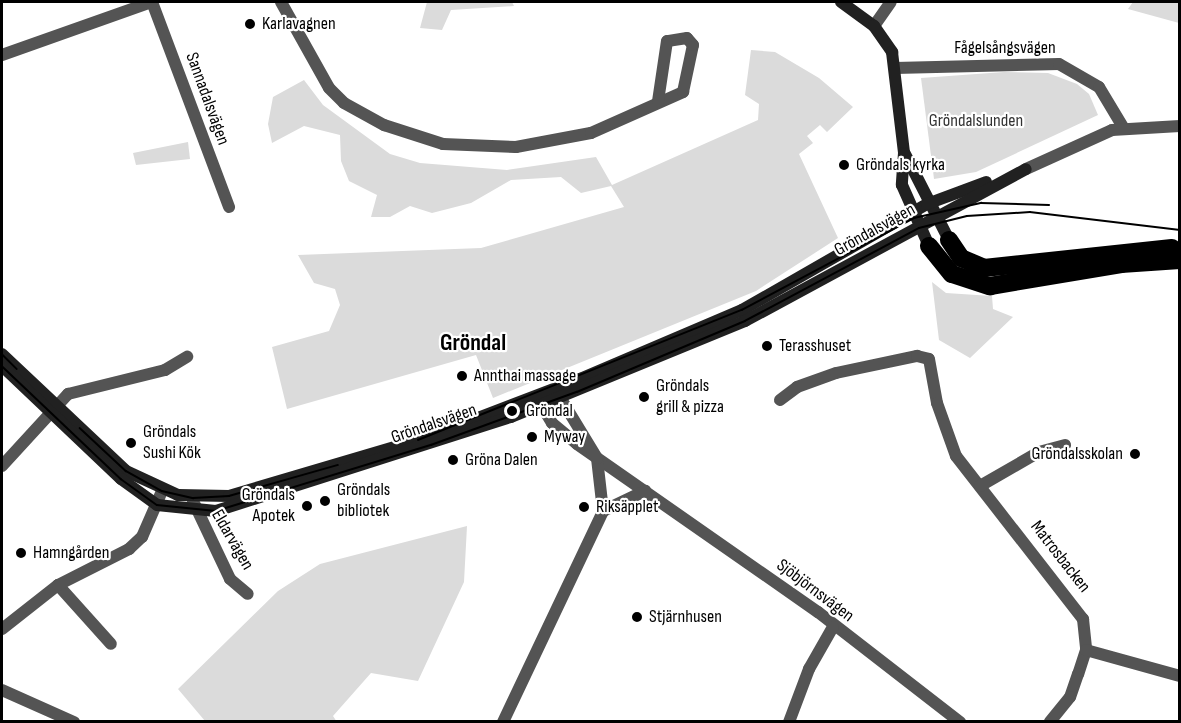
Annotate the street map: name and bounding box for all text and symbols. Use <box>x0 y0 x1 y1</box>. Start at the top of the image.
place label: Karlavagnen <box>262 13 336 35</box>
marker: Karlavagnen <box>243 17 257 31</box>
street label: Fågelsångsvägen <box>954 37 1056 59</box>
street label: Sannadalsvägen <box>180 50 234 148</box>
park label: Gröndalslunden <box>929 110 1023 132</box>
place label: Gröndals kyrka <box>856 154 945 176</box>
marker: Gröndals kyrka <box>837 158 851 172</box>
street label: Gröndalsvägen <box>831 199 919 261</box>
district label: Gröndal <box>440 329 506 357</box>
place label: Terasshuset <box>779 335 851 357</box>
marker: Terasshuset <box>760 339 774 353</box>
place label: Annthai massage <box>474 365 576 387</box>
marker: Annthai massage <box>455 369 469 383</box>
place label: Gröndals grill & pizza <box>656 376 724 418</box>
marker: Gröndals grill & pizza <box>637 390 651 404</box>
street label: Gröndalsvägen <box>388 399 480 449</box>
place label: Gröndal <box>526 400 573 422</box>
marker: Gröndal <box>503 402 521 420</box>
place label: Gröndals Sushi Kök <box>143 422 201 464</box>
place label: Myway <box>544 426 585 448</box>
marker: Myway <box>525 430 539 444</box>
marker: Gröndals Sushi Kök <box>124 436 138 450</box>
place label: Gröndalsskolan <box>1031 443 1123 465</box>
marker: Gröndalsskolan <box>1128 447 1142 461</box>
place label: Gröna Dalen <box>465 449 538 471</box>
marker: Gröna Dalen <box>446 453 460 467</box>
place label: Gröndals bibliotek <box>337 480 390 522</box>
place label: Gröndals Apotek <box>242 485 295 528</box>
marker: Gröndals bibliotek <box>318 494 332 508</box>
place label: Riksäpplet <box>596 496 659 518</box>
marker: Gröndals Apotek <box>300 499 314 513</box>
marker: Riksäpplet <box>577 500 591 514</box>
street label: Eldarvägen <box>206 506 258 574</box>
street label: Matrosbacken <box>1025 517 1095 597</box>
place label: Hamngården <box>33 542 110 564</box>
marker: Hamngården <box>14 546 28 560</box>
street label: Sjöbjörnsvägen <box>772 555 858 627</box>
place label: Stjärnhusen <box>649 606 722 628</box>
marker: Stjärnhusen <box>630 610 644 624</box>

